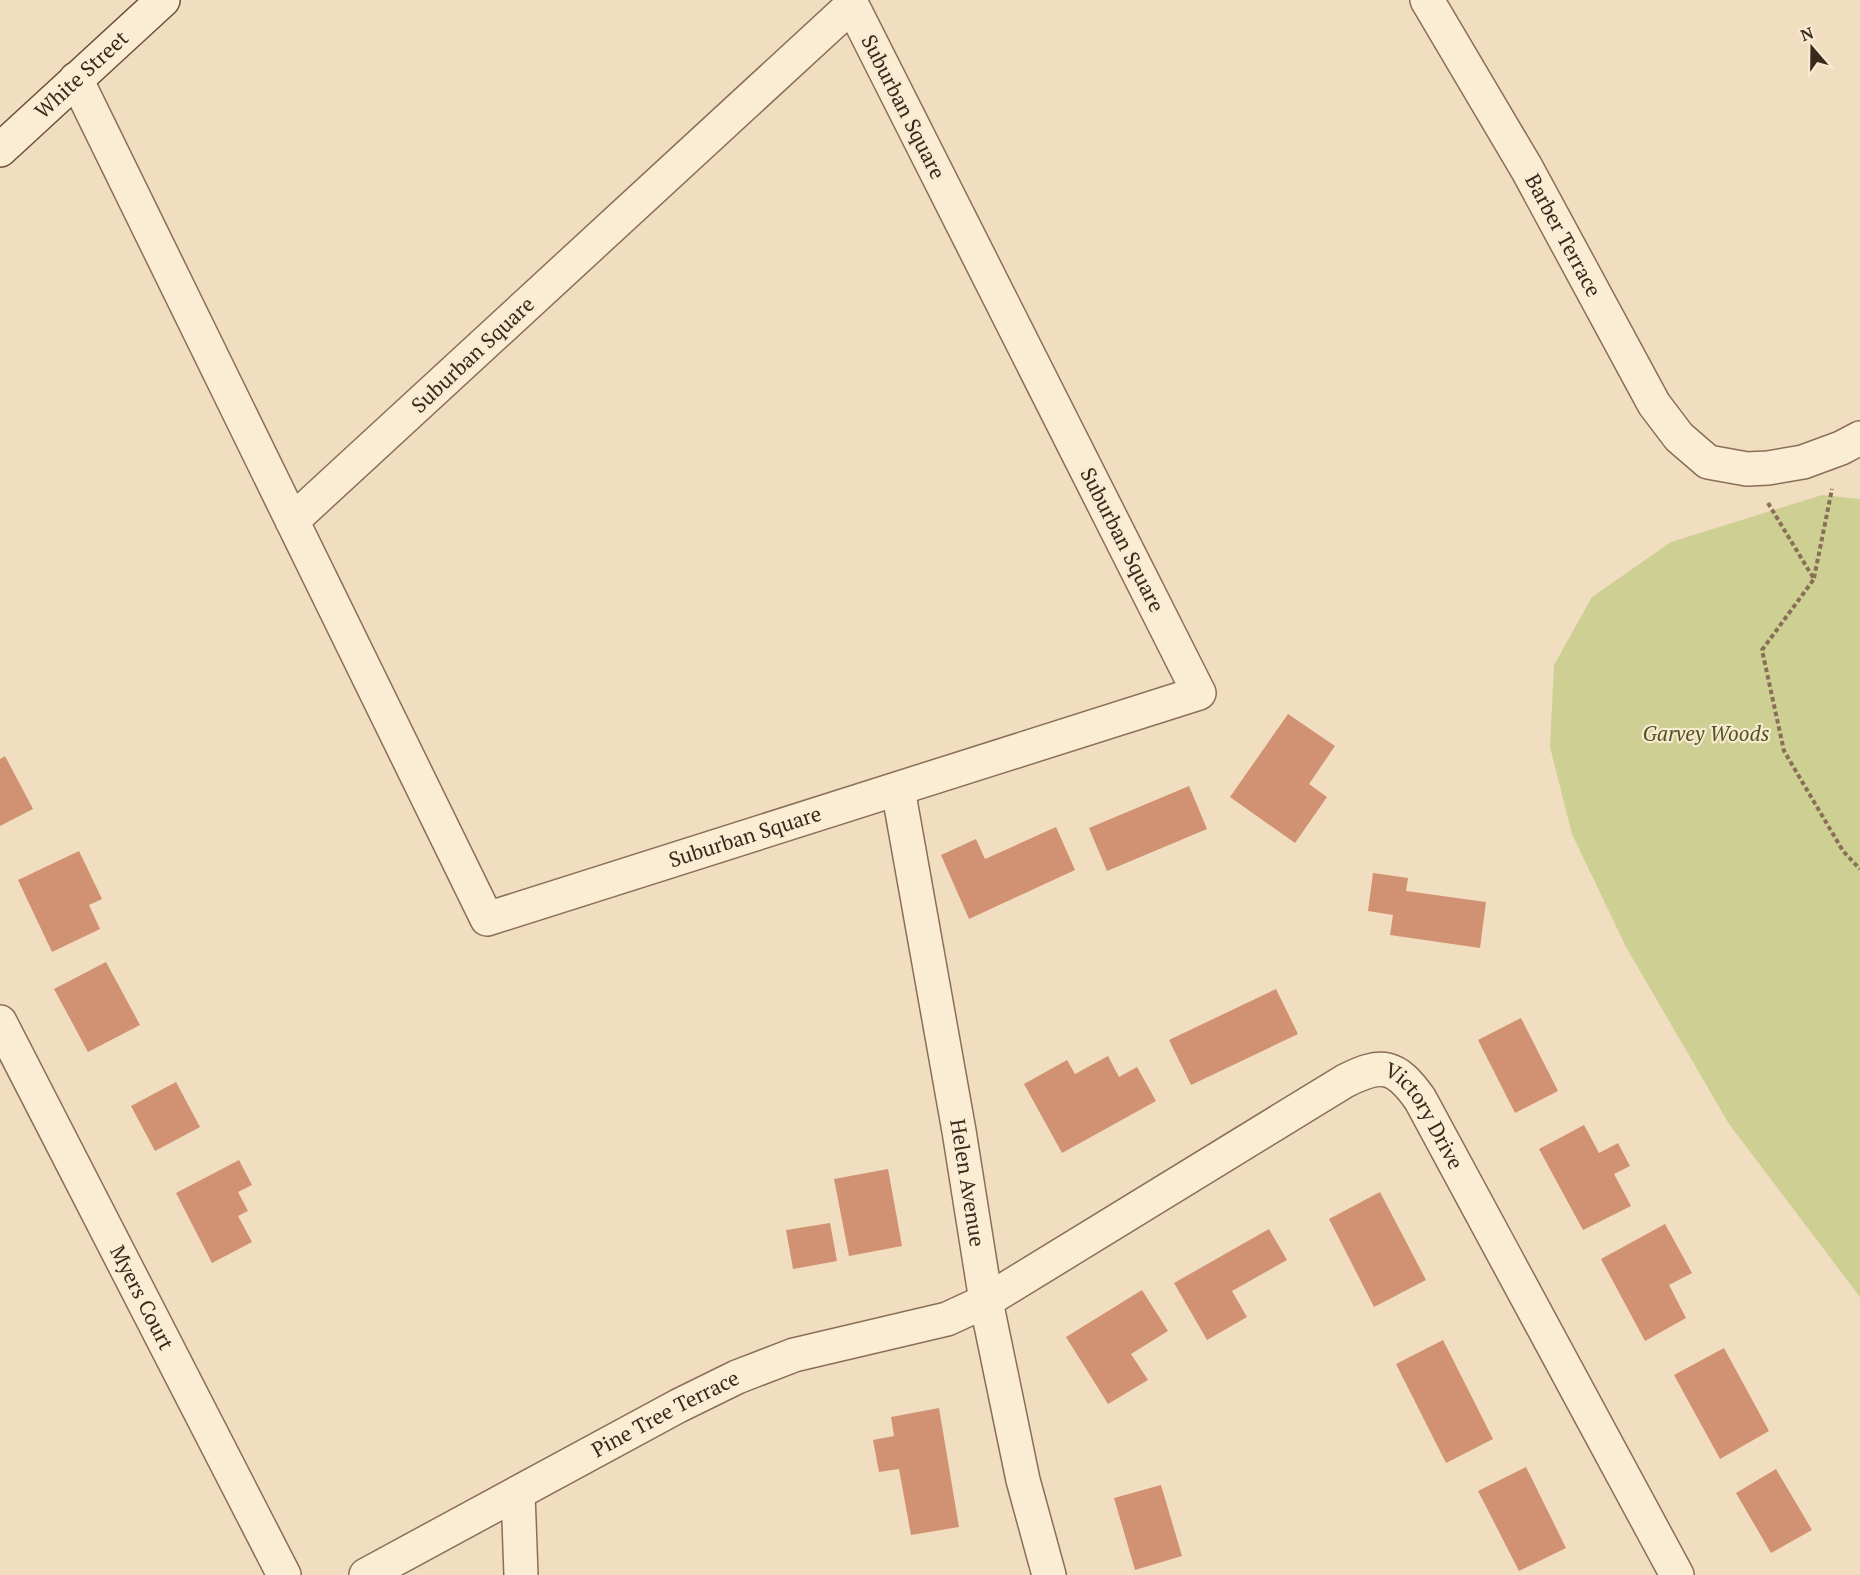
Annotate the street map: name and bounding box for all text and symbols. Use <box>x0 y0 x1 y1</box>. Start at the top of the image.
north arrow <box>1782 18 1842 78</box>
text: N <box>1797 21 1816 46</box>
street label: White Street <box>28 24 134 124</box>
street label: Suburban Square <box>855 30 952 184</box>
street label: Barber Terrace <box>1519 169 1608 301</box>
street label: Suburban Square <box>405 290 540 419</box>
street label: Suburban Square <box>1074 463 1171 617</box>
park label: Garvey Woods <box>1643 719 1770 747</box>
street label: Suburban Square <box>665 799 825 873</box>
street label: Victory Drive <box>1381 1055 1470 1174</box>
street label: Helen Avenue <box>944 1117 992 1249</box>
street label: Myers Court <box>104 1240 181 1355</box>
street label: Pine Tree Terrace <box>586 1363 743 1463</box>

